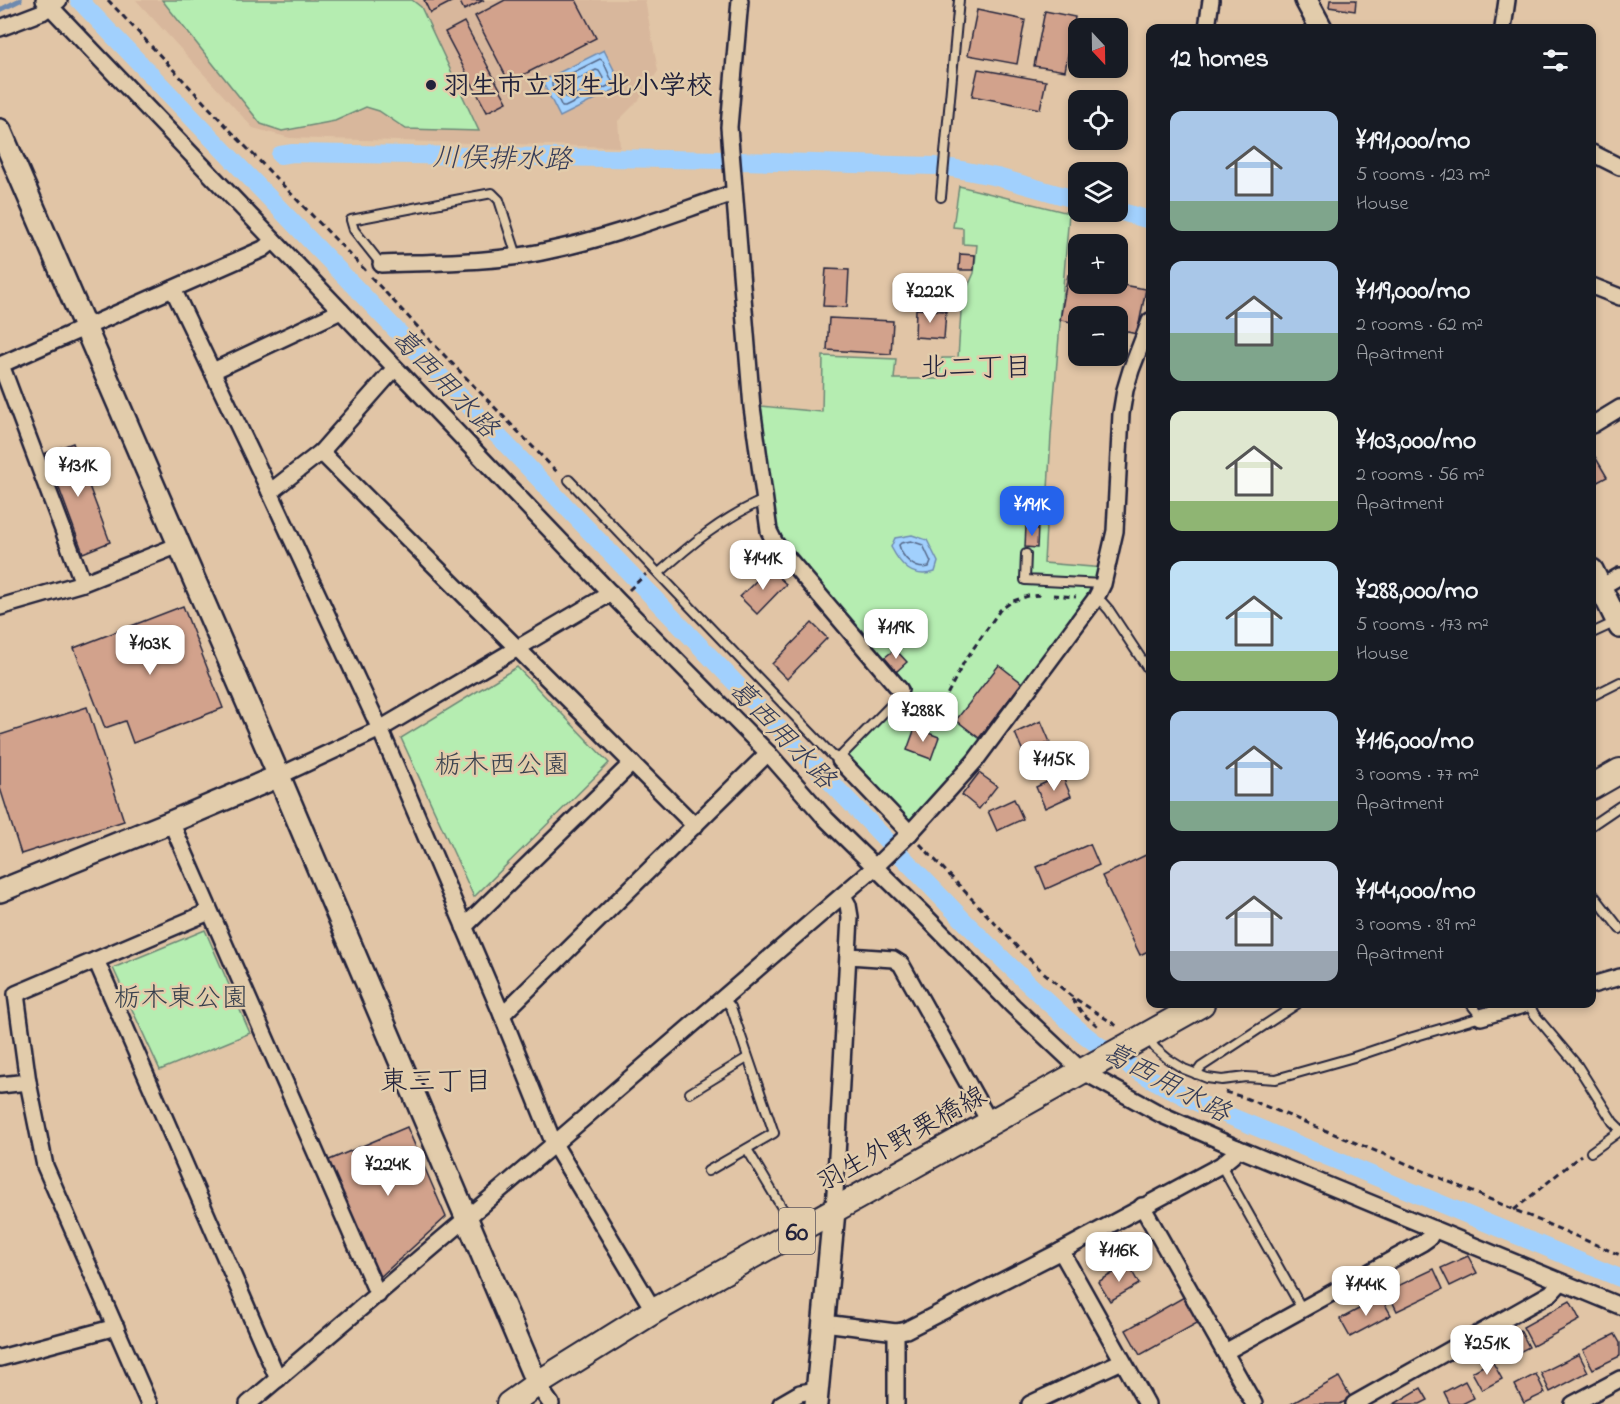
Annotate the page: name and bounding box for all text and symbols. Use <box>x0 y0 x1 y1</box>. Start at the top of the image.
north arrow <box>1068 18 1128 78</box>
map controls <box>1068 18 1128 366</box>
text: 12 homes <box>1170 41 1269 79</box>
icon: filters <box>1539 44 1572 77</box>
place label: 羽生市立羽生北小学校 <box>443 68 713 107</box>
marker: 羽生市立羽生北小学校 <box>424 78 438 92</box>
button: locate <box>1068 90 1128 150</box>
text: ¥191,000/mo <box>1356 123 1470 161</box>
icon: home <box>1218 135 1290 207</box>
water label: 川俣排水路 <box>432 139 574 182</box>
text: 5 rooms · 123 m² <box>1356 161 1490 190</box>
button: layers <box>1068 162 1128 222</box>
text: House <box>1356 190 1409 219</box>
button: + <box>1068 234 1128 294</box>
pin: ¥222K <box>888 273 972 324</box>
text: ¥119,000/mo <box>1356 273 1470 311</box>
text: ¥222K <box>906 278 954 307</box>
icon: home <box>1218 285 1290 357</box>
button: − <box>1068 306 1128 366</box>
text: 2 rooms · 62 m² <box>1356 311 1483 340</box>
water label: 葛西用水路 <box>380 320 508 450</box>
text: Apartment <box>1356 340 1444 369</box>
district label: 北二丁目 <box>920 349 1032 390</box>
text: ¥103,000/mo <box>1356 423 1476 461</box>
icon: home <box>1218 435 1290 507</box>
pin: ¥131K <box>36 447 120 498</box>
text: ¥131K <box>59 452 97 481</box>
text: 2 rooms · 56 m² <box>1356 461 1485 490</box>
pin: ¥191K <box>990 486 1074 537</box>
text: Apartment <box>1356 490 1444 519</box>
text: ¥191K <box>1014 491 1050 520</box>
pin: ¥141K <box>721 540 805 591</box>
text: ¥141K <box>744 545 782 574</box>
text: ¥288,000/mo <box>1356 573 1479 611</box>
icon: home <box>1218 585 1290 657</box>
pin: ¥119K <box>854 609 938 660</box>
text: 5 rooms · 173 m² <box>1356 611 1489 640</box>
text: ¥119K <box>878 614 914 643</box>
pin: ¥103K <box>108 625 192 676</box>
text: ¥103K <box>130 630 170 659</box>
text: House <box>1356 640 1409 669</box>
water label: 葛西用水路 <box>717 671 845 801</box>
pin: ¥288K <box>881 692 965 743</box>
text: ¥288K <box>902 697 944 726</box>
text: ¥116,000/mo <box>1356 723 1474 761</box>
icon: home <box>1218 735 1290 807</box>
pin: ¥115K <box>1012 741 1096 792</box>
text: ¥115K <box>1033 746 1075 775</box>
park label: 栃木西公園 <box>435 747 570 786</box>
text: 3 rooms · 77 m² <box>1356 761 1479 790</box>
text: Apartment <box>1356 790 1444 819</box>
text: ¥144,000/mo <box>1356 873 1476 911</box>
icon: home <box>1218 885 1290 957</box>
text: 3 rooms · 89 m² <box>1356 911 1476 940</box>
text: Apartment <box>1356 940 1444 969</box>
park label: 栃木東公園 <box>114 980 249 1019</box>
water label: 葛西用水路 <box>1094 1033 1239 1136</box>
district label: 東三丁目 <box>380 1063 492 1104</box>
street label: 羽生外野栗橋線 <box>810 1077 994 1203</box>
pin: ¥224K <box>346 1146 430 1197</box>
text: ¥224K <box>365 1151 411 1180</box>
road number: 60 <box>779 1208 815 1254</box>
pin: ¥116K <box>1077 1232 1161 1283</box>
text: ¥116K <box>1099 1237 1139 1266</box>
pin: ¥144K <box>1324 1266 1408 1317</box>
text: ¥144K <box>1346 1271 1386 1300</box>
pin: ¥251K <box>1445 1325 1529 1376</box>
text: ¥251K <box>1464 1330 1510 1359</box>

